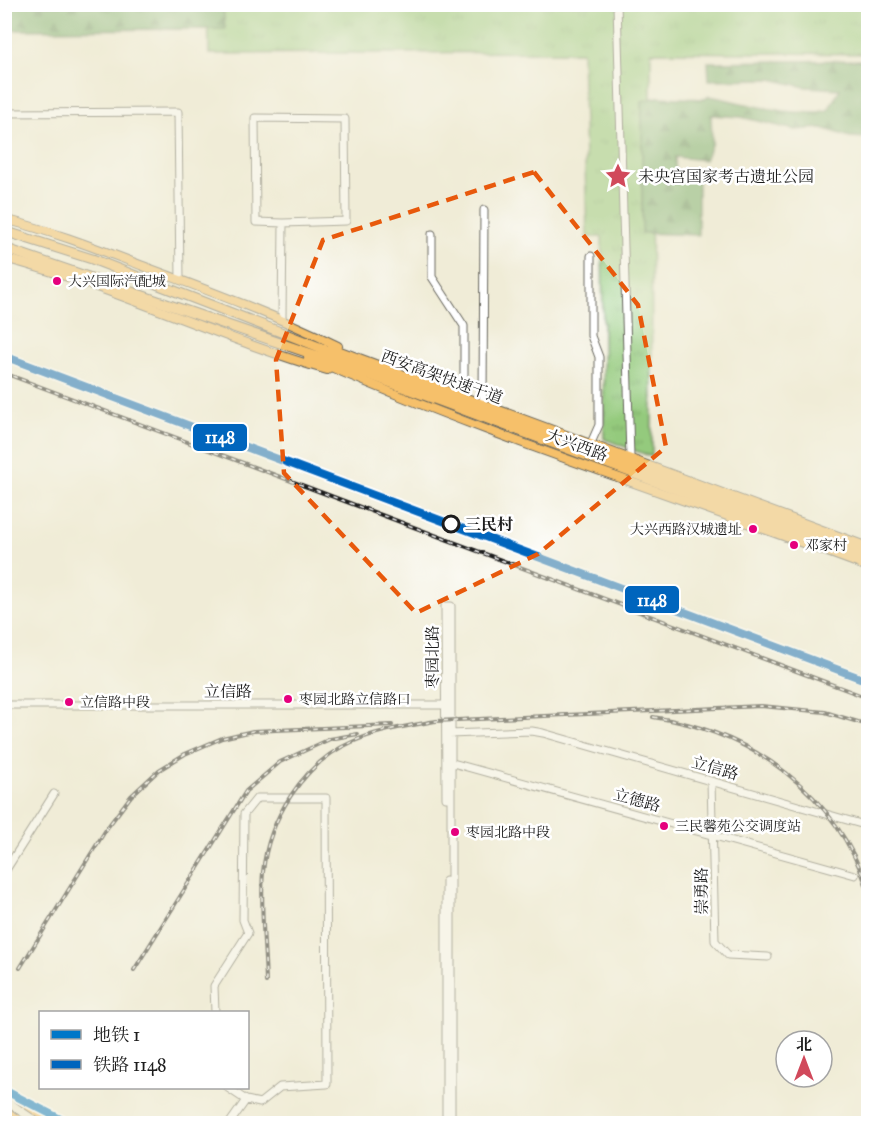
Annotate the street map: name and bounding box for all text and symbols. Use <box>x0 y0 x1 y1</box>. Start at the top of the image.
place icon: 未央宫国家考古遗址公园 <box>603 161 633 191</box>
place label: 未央宫国家考古遗址公园 <box>638 167 814 186</box>
place label: 大兴国际汽配城 <box>68 273 166 290</box>
marker: 大兴国际汽配城 <box>51 275 63 287</box>
street label: 西安高架快速干道 <box>379 346 505 408</box>
line badge: 1148 <box>192 423 248 452</box>
street label: 大兴西路 <box>544 425 610 465</box>
text: 1148 <box>205 428 235 448</box>
marker: 三民村 <box>442 515 460 533</box>
place label: 三民村 <box>465 515 513 534</box>
place label: 大兴西路汉城遗址 <box>630 521 742 538</box>
marker: 大兴西路汉城遗址 <box>747 523 759 535</box>
place label: 邓家村 <box>805 537 847 554</box>
marker: 邓家村 <box>788 539 800 551</box>
line badge: 1148 <box>624 585 680 614</box>
text: 1148 <box>637 591 667 611</box>
street label: 枣园北路 <box>423 625 442 689</box>
street label: 立信路 <box>204 682 252 701</box>
place label: 枣园北路立信路口 <box>299 691 411 708</box>
marker: 枣园北路立信路口 <box>282 693 294 705</box>
place label: 立信路中段 <box>80 694 150 711</box>
marker: 立信路中段 <box>63 696 75 708</box>
street label: 立信路 <box>689 752 741 784</box>
street label: 立德路 <box>611 785 663 815</box>
place label: 三民馨苑公交调度站 <box>675 818 801 835</box>
marker: 三民馨苑公交调度站 <box>658 820 670 832</box>
place label: 枣园北路中段 <box>466 824 550 841</box>
marker: 枣园北路中段 <box>449 826 461 838</box>
street label: 崇勇路 <box>692 867 711 915</box>
legend <box>39 1011 249 1089</box>
text: 地铁 1 <box>93 1024 140 1046</box>
north arrow <box>774 1029 834 1089</box>
text: 北 <box>796 1035 812 1054</box>
text: 铁路 1148 <box>93 1054 167 1076</box>

